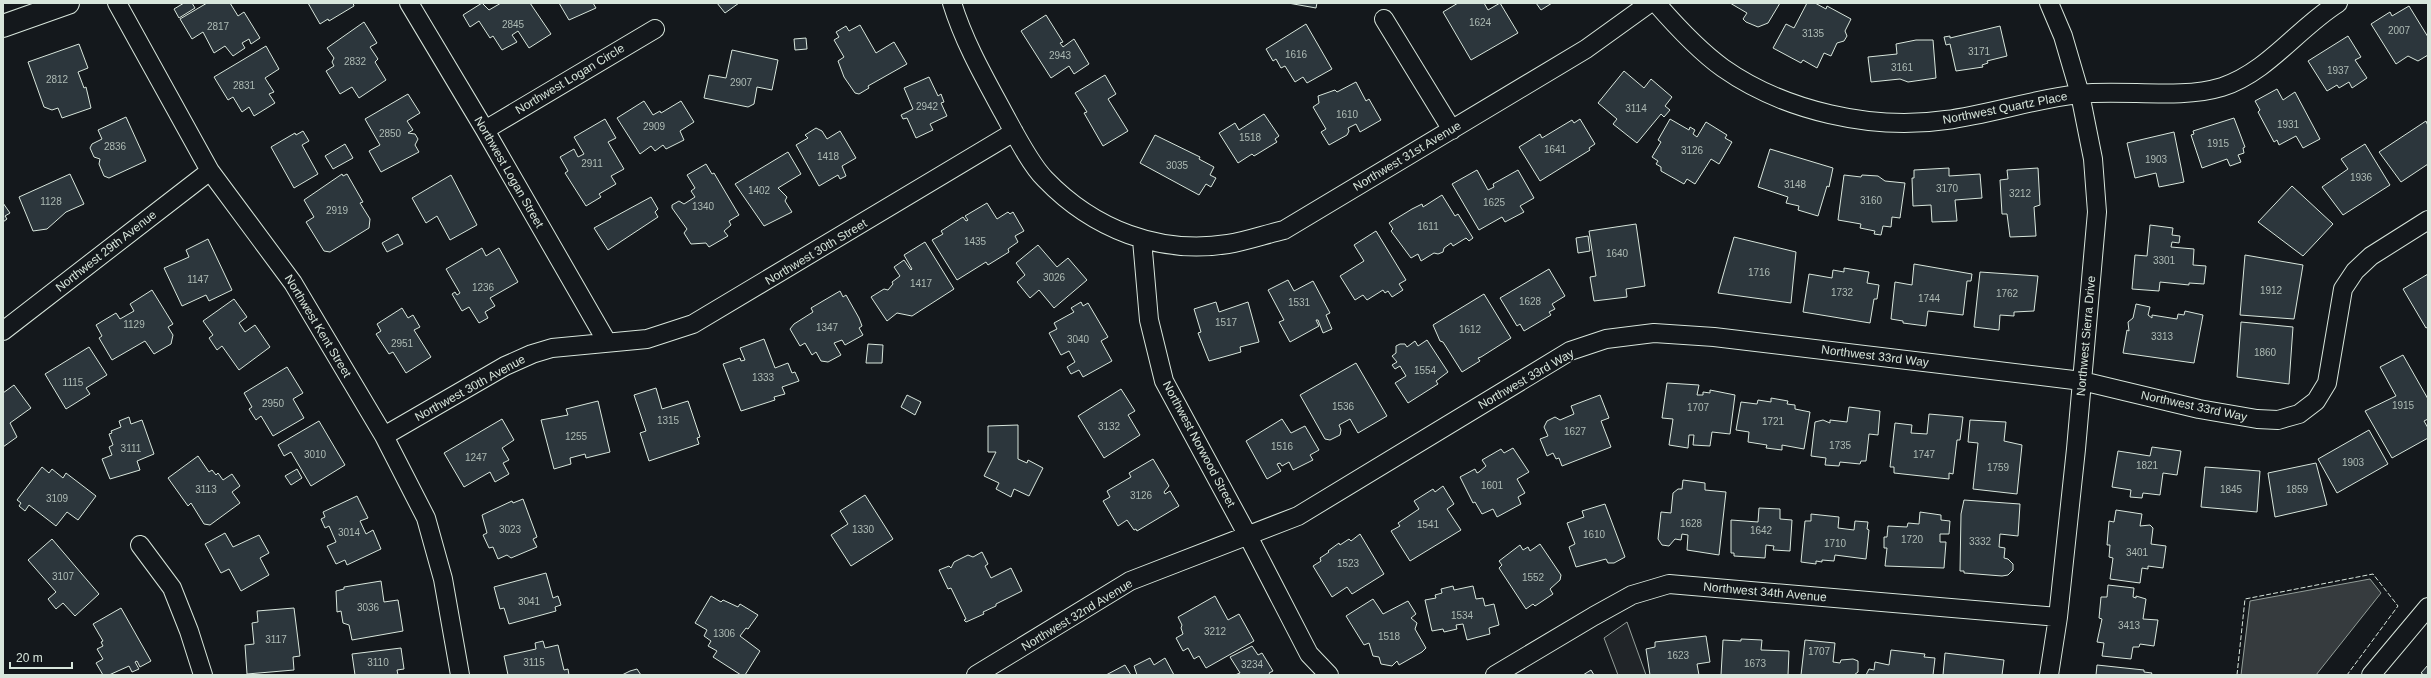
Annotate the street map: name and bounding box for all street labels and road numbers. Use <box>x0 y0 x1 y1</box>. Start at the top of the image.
street label: Northwest Logan Circle <box>513 41 627 117</box>
street label: Northwest Quartz Place <box>1941 89 2069 127</box>
street label: Northwest Logan Street <box>471 114 547 231</box>
street label: Northwest 31st Avenue <box>1351 118 1464 194</box>
street label: Northwest 29th Avenue <box>53 207 159 295</box>
street label: Northwest 30th Street <box>763 216 870 288</box>
street label: Northwest Kent Street <box>282 272 355 380</box>
street label: Northwest Sierra Drive <box>2074 275 2098 397</box>
street label: Northwest 33rd Way <box>1820 342 1930 370</box>
street label: Northwest 33rd Way <box>1476 346 1576 412</box>
street label: Northwest 30th Avenue <box>412 352 528 424</box>
street label: Northwest Norwood Street <box>1160 379 1239 510</box>
street label: Northwest 33rd Way <box>2140 388 2248 424</box>
street label: Northwest 32nd Avenue <box>1019 576 1135 654</box>
street label: Northwest 34th Avenue <box>1703 580 1828 604</box>

